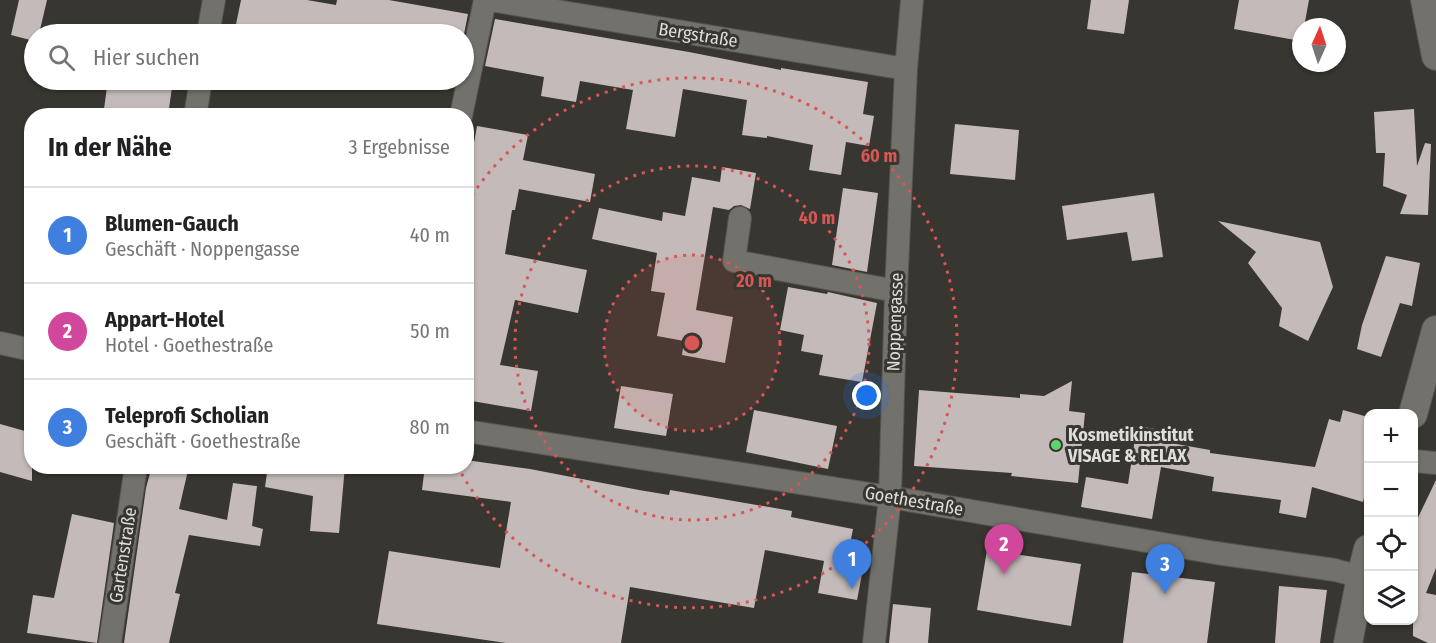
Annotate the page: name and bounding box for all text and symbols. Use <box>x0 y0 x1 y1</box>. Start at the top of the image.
street label: Bergstraße <box>657 18 739 52</box>
north arrow <box>1292 18 1346 72</box>
search box <box>24 24 474 90</box>
icon: search <box>45 41 78 74</box>
text: Hier suchen <box>93 44 200 71</box>
text: In der Nähe <box>48 132 172 163</box>
text: 3 Ergebnisse <box>348 135 450 159</box>
text: 60 m <box>861 145 897 167</box>
text: 40 m <box>799 207 835 229</box>
text: Blumen-Gauch <box>105 210 239 237</box>
text: 1 <box>63 223 72 247</box>
text: 40 m <box>410 223 450 247</box>
text: Geschäft · Noppengasse <box>105 237 300 261</box>
text: 20 m <box>735 270 772 292</box>
street label: Noppengasse <box>882 272 908 372</box>
text: Appart-Hotel <box>105 306 224 333</box>
text: 2 <box>63 319 72 343</box>
text: 50 m <box>410 319 450 343</box>
text: Hotel · Goethestraße <box>105 333 273 357</box>
centre of rings <box>682 333 702 353</box>
your location <box>852 381 881 410</box>
text: Teleprofi Scholian <box>105 402 269 429</box>
map controls <box>1364 409 1418 625</box>
button: + <box>1364 409 1418 463</box>
text: 3 <box>63 415 72 439</box>
text: 80 m <box>410 415 450 439</box>
place label: Kosmetikinstitut VISAGE & RELAX <box>1067 424 1194 467</box>
text: Geschäft · Goethestraße <box>105 429 301 453</box>
marker: Kosmetikinstitut VISAGE & RELAX <box>1049 438 1063 452</box>
button: − <box>1364 463 1418 517</box>
street label: Goethestraße <box>863 482 965 520</box>
street label: Gartenstraße <box>105 506 141 604</box>
button: locate <box>1364 517 1418 571</box>
pin: 2 <box>984 524 1024 574</box>
pin: 1 <box>832 540 872 589</box>
pin: 3 <box>1146 544 1184 594</box>
button: layers <box>1364 571 1418 625</box>

